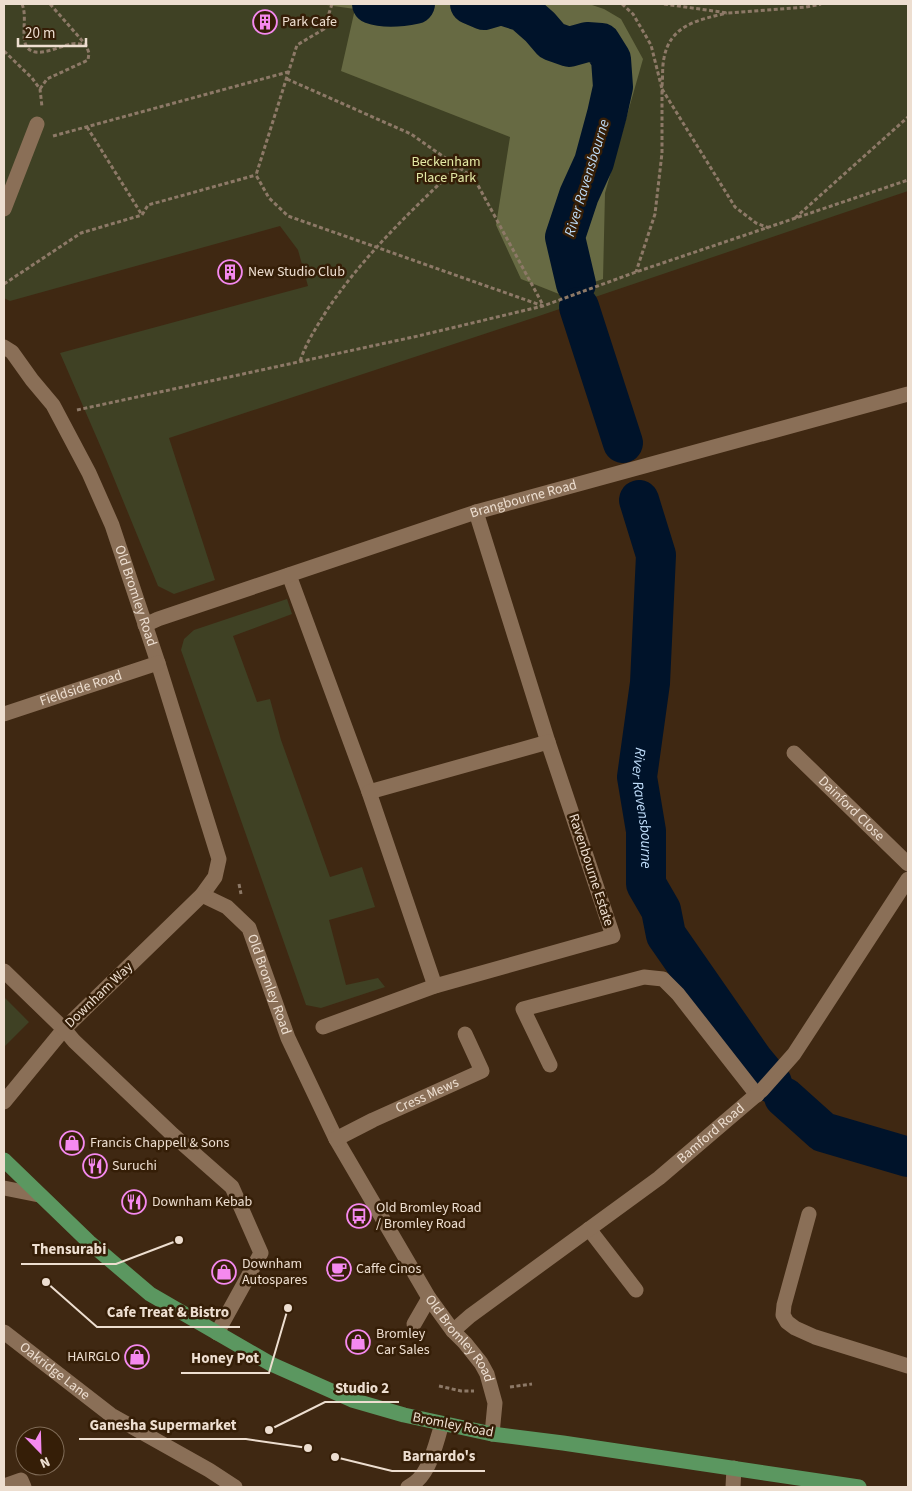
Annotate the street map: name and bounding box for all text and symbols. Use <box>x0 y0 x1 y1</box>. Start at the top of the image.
building icon: Park Cafe <box>252 9 278 35</box>
place label: Park Cafe <box>282 12 337 32</box>
scale bar <box>18 15 85 47</box>
text: 20 m <box>25 23 55 44</box>
water label: River Ravensbourne <box>559 117 615 239</box>
park label: Beckenham Place Park <box>411 152 481 188</box>
building icon: New Studio Club <box>217 259 243 285</box>
place label: New Studio Club <box>248 262 345 282</box>
street label: Brangbourne Road <box>467 475 579 523</box>
street label: Old Bromley Road <box>109 543 162 649</box>
street label: Fieldside Road <box>37 666 125 711</box>
water label: River Ravensbourne <box>626 746 657 869</box>
street label: Dainford Close <box>814 772 889 846</box>
street label: Ravenbourne Estate <box>563 811 619 929</box>
street label: Old Bromley Road <box>242 931 296 1038</box>
street label: Downham Way <box>61 957 138 1033</box>
street label: Cress Mews <box>392 1073 462 1119</box>
street label: Bamford Road <box>673 1099 749 1168</box>
shop icon: Francis Chappell & Sons <box>59 1130 85 1156</box>
place label: Francis Chappell & Sons <box>90 1133 230 1153</box>
restaurant icon: Suruchi <box>82 1153 108 1179</box>
place label: Suruchi <box>112 1156 157 1176</box>
restaurant icon: Downham Kebab <box>121 1189 147 1215</box>
place label: Downham Kebab <box>152 1192 253 1212</box>
place label: Old Bromley Road / Bromley Road <box>376 1198 482 1234</box>
bus stop icon: Old Bromley Road / Bromley Road <box>346 1203 372 1229</box>
callout: Thensurabi <box>21 1234 116 1264</box>
text: Thensurabi <box>32 1239 106 1260</box>
place label: Downham Autospares <box>242 1254 307 1290</box>
cafe icon: Caffe Cinos <box>326 1256 352 1282</box>
shop icon: Downham Autospares <box>211 1259 237 1285</box>
place label: Caffe Cinos <box>356 1259 421 1279</box>
street label: Old Bromley Road <box>420 1291 499 1384</box>
callout: Cafe Treat & Bistro <box>97 1297 240 1327</box>
text: Cafe Treat & Bistro <box>107 1302 229 1323</box>
place label: Bromley Car Sales <box>376 1324 430 1360</box>
shop icon: Bromley Car Sales <box>345 1329 371 1355</box>
street label: Oakridge Lane <box>15 1337 94 1405</box>
callout: Honey Pot <box>181 1343 269 1373</box>
shop icon: HAIRGLO <box>124 1344 150 1370</box>
place label: HAIRGLO <box>67 1347 120 1367</box>
text: Honey Pot <box>191 1348 259 1369</box>
callout: Studio 2 <box>325 1372 399 1402</box>
text: Studio 2 <box>335 1378 389 1399</box>
street label: Bromley Road <box>411 1407 495 1443</box>
callout: Ganesha Supermarket <box>79 1409 246 1439</box>
text: Ganesha Supermarket <box>89 1415 237 1436</box>
north arrow <box>15 1426 65 1476</box>
callout: Barnardo's <box>392 1441 485 1471</box>
text: Barnardo's <box>403 1446 476 1467</box>
text: N <box>36 1451 53 1473</box>

